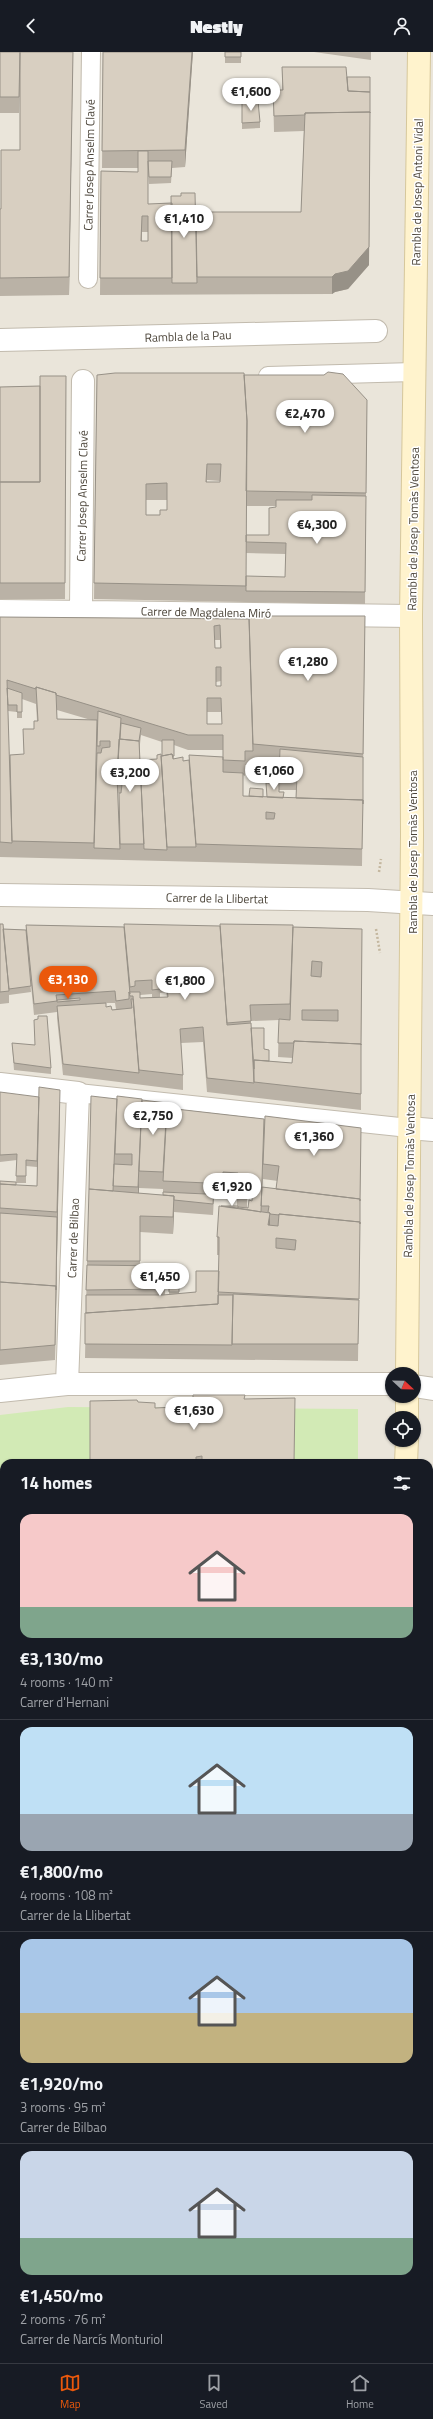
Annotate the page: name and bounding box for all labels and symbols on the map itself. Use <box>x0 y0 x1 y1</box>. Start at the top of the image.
pin: €1,600 <box>218 78 284 112</box>
street label: Carrer Josep Anselm Clavé <box>78 99 100 231</box>
street label: Rambla de Josep Antoni Vidal <box>406 118 428 266</box>
pin: €1,410 <box>151 205 217 239</box>
street label: Rambla de la Pau <box>144 325 232 347</box>
pin: €2,470 <box>272 400 338 434</box>
street label: Carrer Josep Anselm Clavé <box>71 430 93 562</box>
street label: Rambla de Josep Tomàs Ventosa <box>402 447 424 611</box>
pin: €4,300 <box>284 511 350 545</box>
street label: Carrer de Magdalena Miró <box>141 601 271 623</box>
pin: €1,280 <box>275 648 341 682</box>
pin: €1,060 <box>241 757 307 791</box>
pin: €3,200 <box>97 759 163 793</box>
street label: Rambla de Josep Tomàs Ventosa <box>403 770 422 934</box>
street label: Carrer de la Llibertat <box>166 888 269 908</box>
pin: €3,130 <box>35 966 101 1000</box>
pin: €1,800 <box>152 967 218 1001</box>
street label: Rambla de Josep Tomàs Ventosa <box>398 1094 420 1258</box>
pin: €2,750 <box>120 1102 186 1136</box>
pin: €1,360 <box>281 1123 347 1157</box>
pin: €1,920 <box>199 1173 265 1207</box>
street label: Carrer de Bilbao <box>62 1198 84 1278</box>
pin: €1,450 <box>127 1263 193 1297</box>
north arrow <box>385 1367 421 1403</box>
pin: €1,630 <box>161 1397 227 1431</box>

